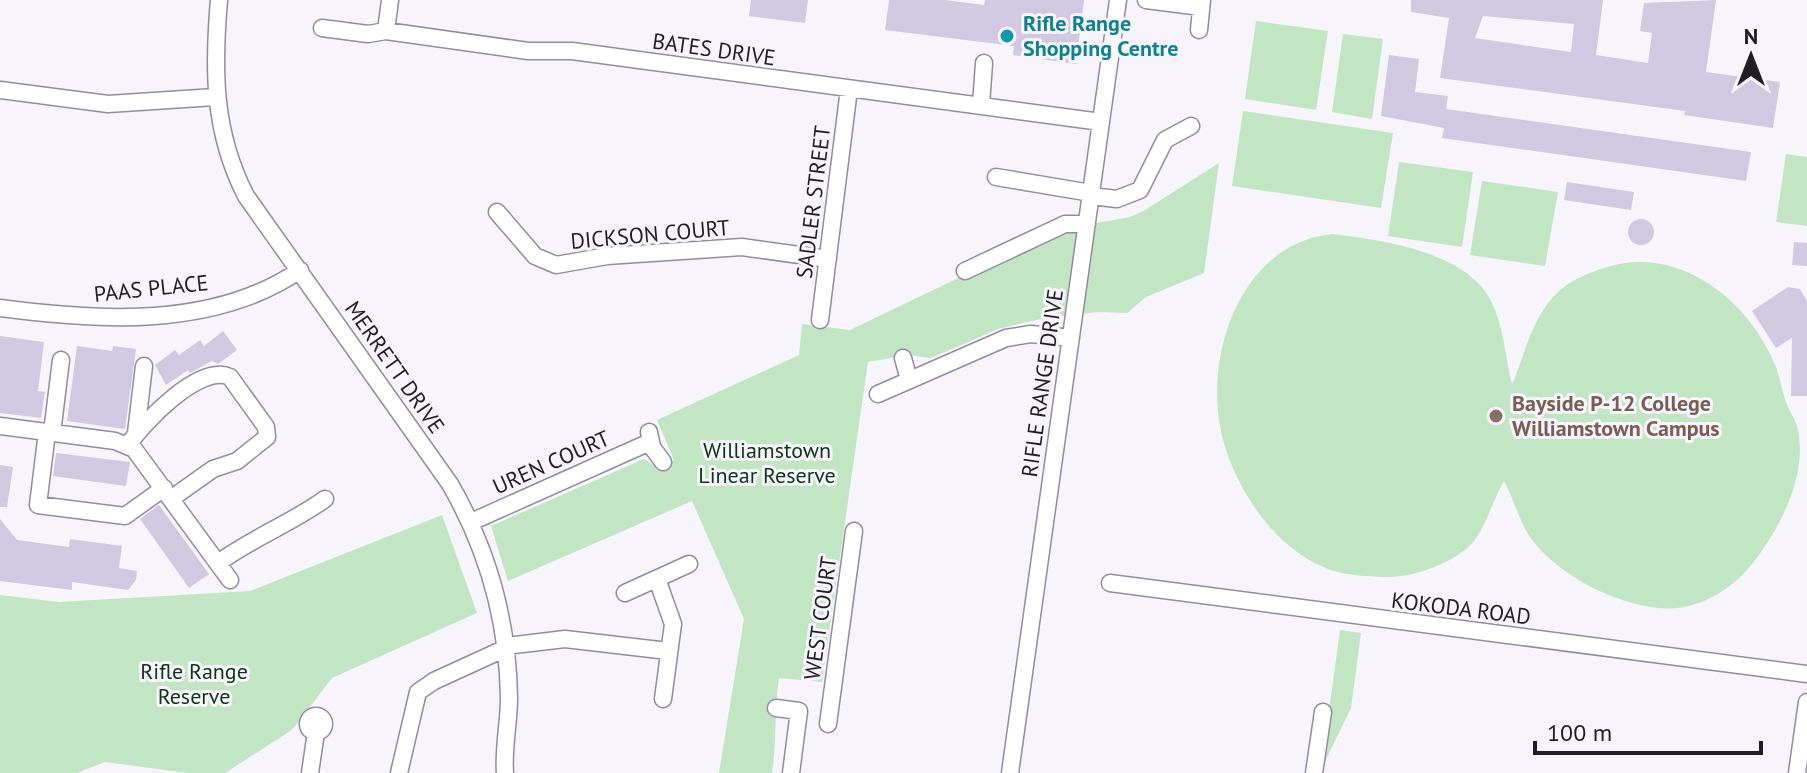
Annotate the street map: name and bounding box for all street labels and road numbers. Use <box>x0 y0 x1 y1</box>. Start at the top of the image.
street label: BATES DRIVE <box>651 27 777 71</box>
street label: SADLER STREET <box>790 124 836 280</box>
street label: DICKSON COURT <box>569 213 731 255</box>
street label: PAAS PLACE <box>93 268 209 308</box>
street label: RIFLE RANGE DRIVE <box>1015 287 1069 479</box>
street label: MERRETT DRIVE <box>339 295 451 439</box>
street label: UREN COURT <box>488 424 614 500</box>
street label: WEST COURT <box>797 555 843 681</box>
street label: KOKODA ROAD <box>1390 586 1532 630</box>

